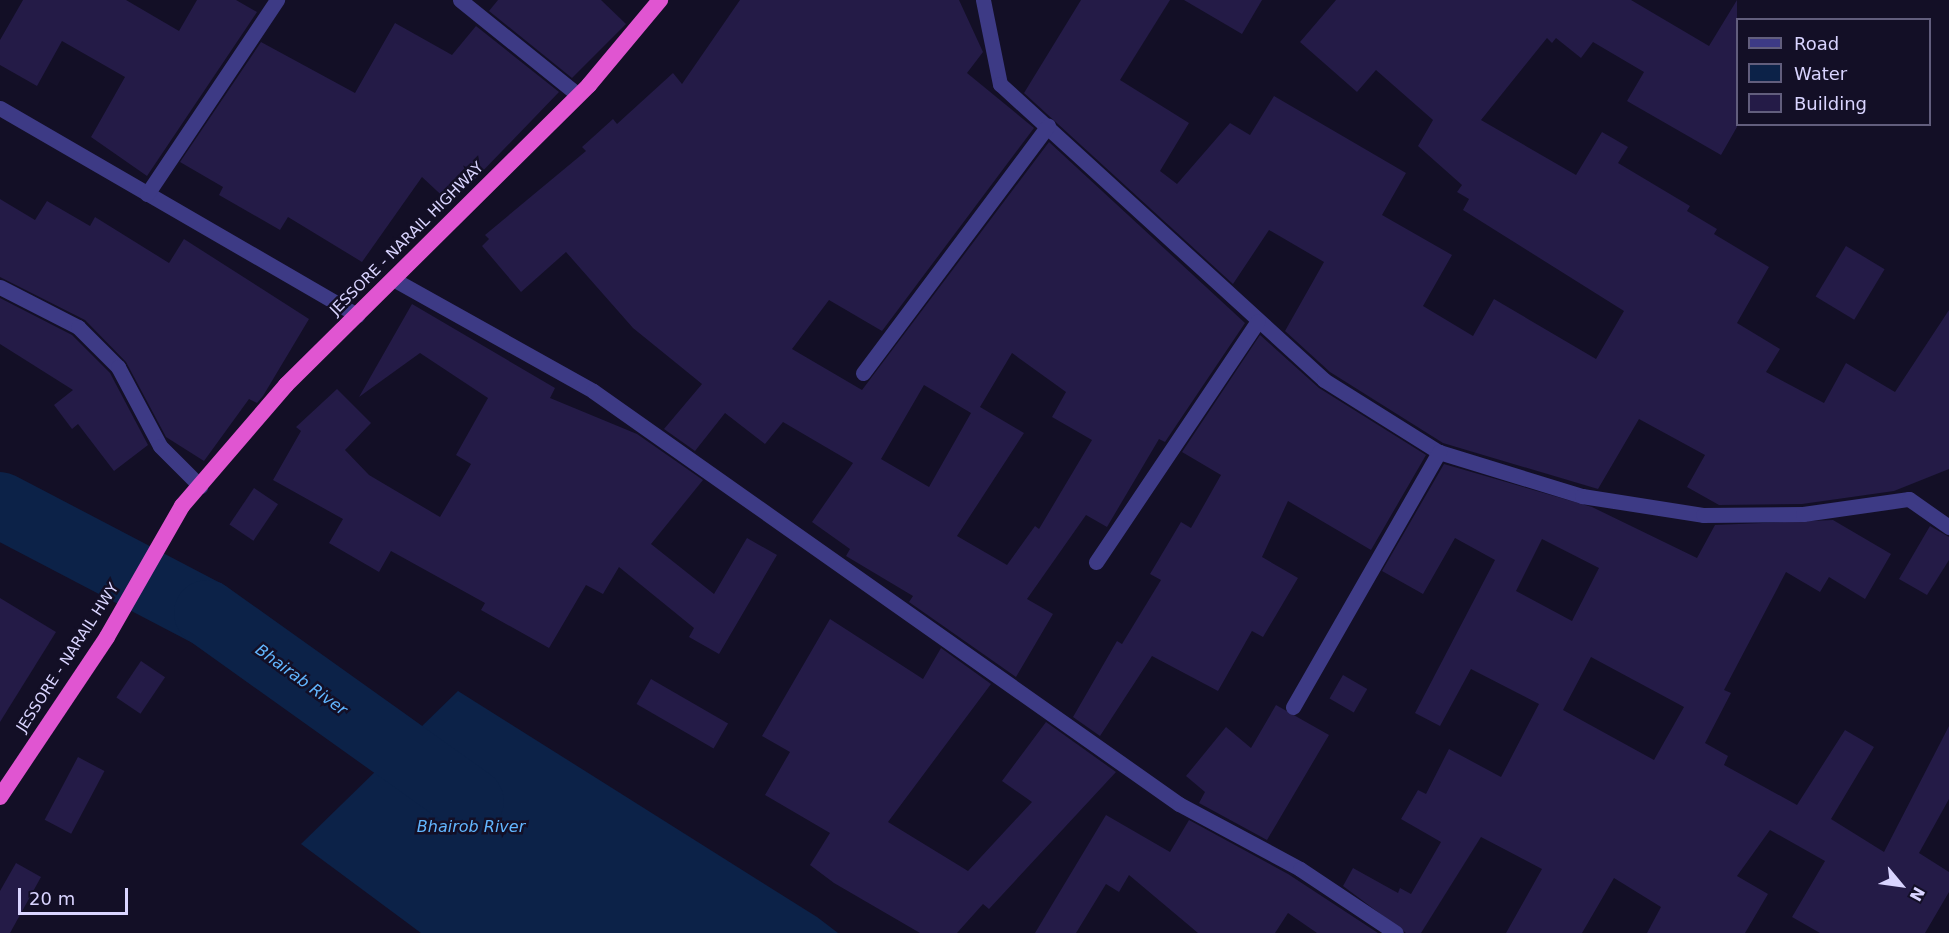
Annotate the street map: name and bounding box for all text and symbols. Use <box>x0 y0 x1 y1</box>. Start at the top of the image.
legend <box>1736 18 1931 126</box>
text: Road <box>1794 33 1839 54</box>
text: Water <box>1794 63 1847 84</box>
text: Building <box>1794 93 1867 114</box>
street label: JESSORE - NARAIL HIGHWAY <box>327 159 487 319</box>
street label: JESSORE - NARAIL HWY <box>13 580 123 736</box>
water label: Bhairab River <box>251 640 351 720</box>
water label: Bhairob River <box>417 817 525 837</box>
north arrow <box>1871 855 1931 915</box>
scale bar <box>21 876 130 914</box>
text: N <box>1906 884 1929 904</box>
text: 20 m <box>29 888 75 909</box>

